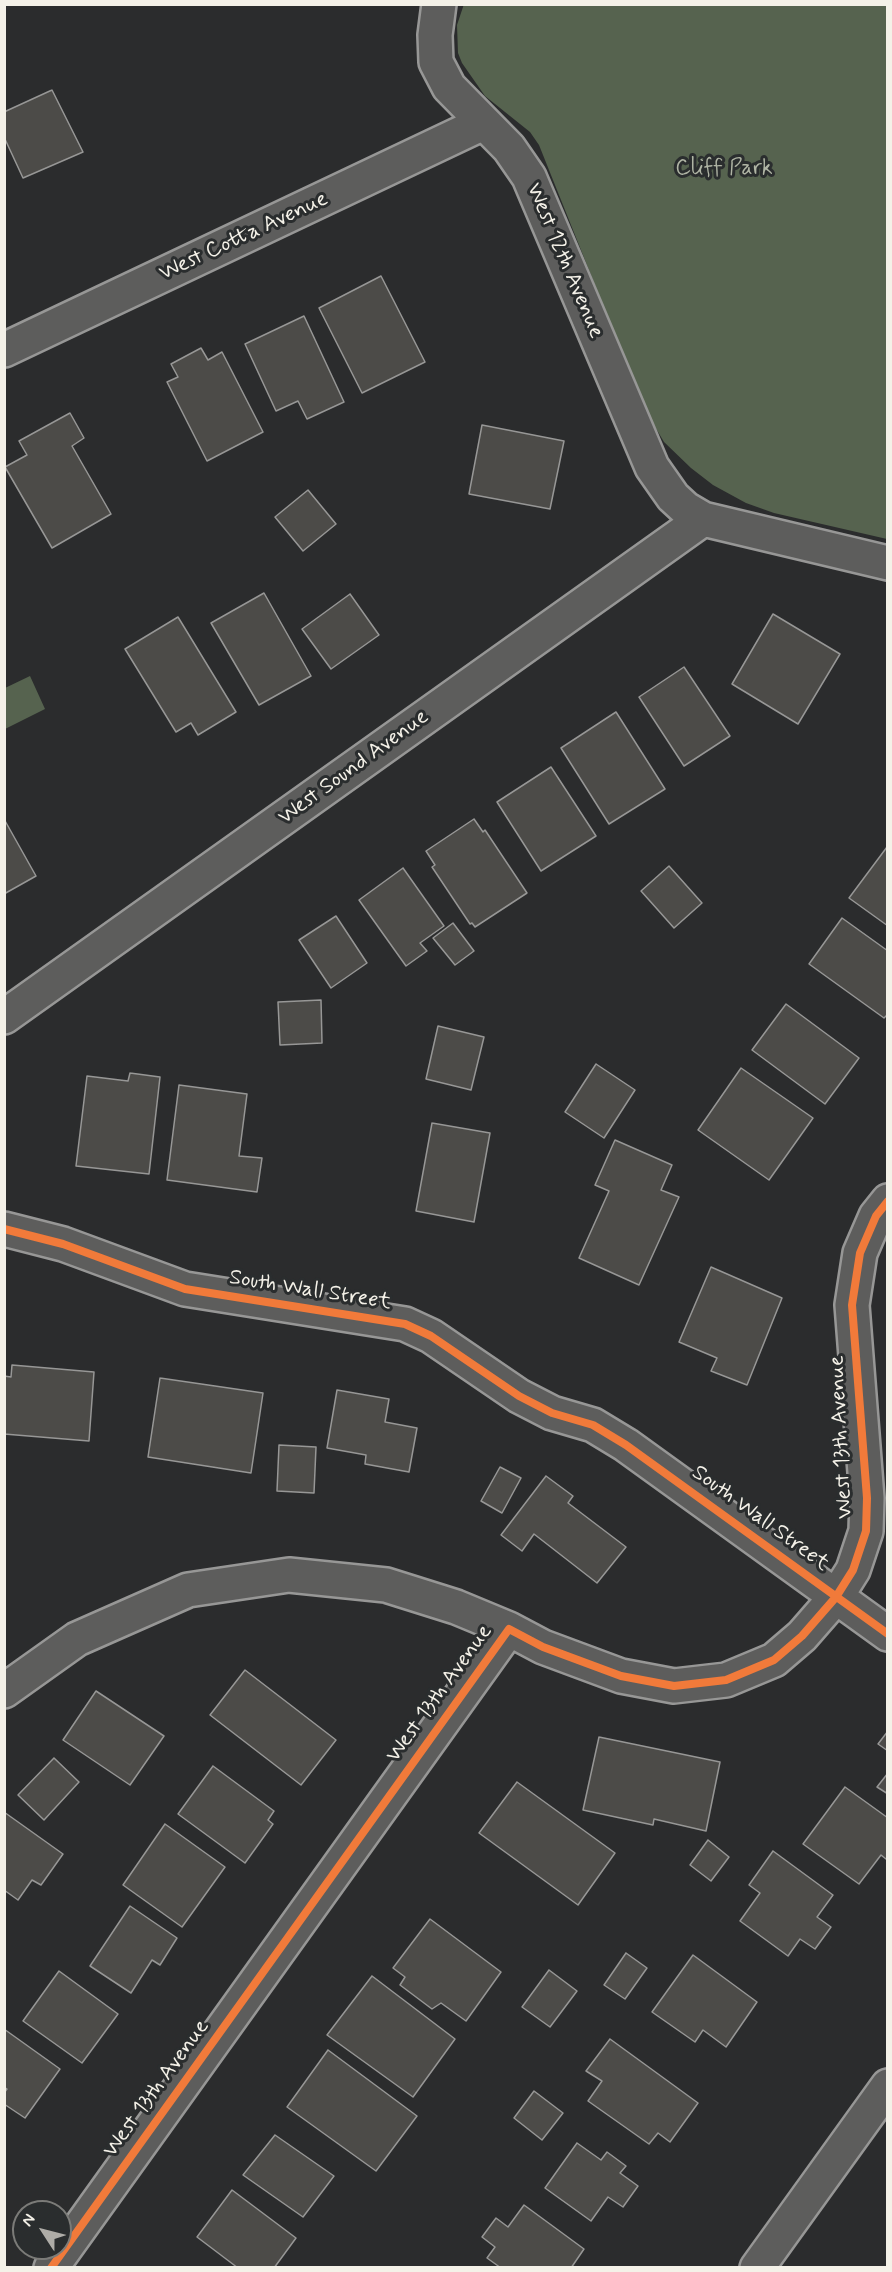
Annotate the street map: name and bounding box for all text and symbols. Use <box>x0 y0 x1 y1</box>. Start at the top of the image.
park label: Cliff Park <box>675 156 773 182</box>
street label: West 12th Avenue <box>519 179 609 343</box>
street label: West Cotta Avenue <box>156 186 332 288</box>
street label: West Sound Avenue <box>274 705 434 831</box>
street label: South Wall Street <box>227 1265 393 1317</box>
street label: West 13th Avenue <box>825 1355 859 1519</box>
street label: South Wall Street <box>686 1460 834 1578</box>
street label: West 13th Avenue <box>381 1620 499 1768</box>
street label: West 13th Avenue <box>98 2015 216 2163</box>
north arrow <box>12 2200 72 2260</box>
text: N <box>17 2210 40 2231</box>

